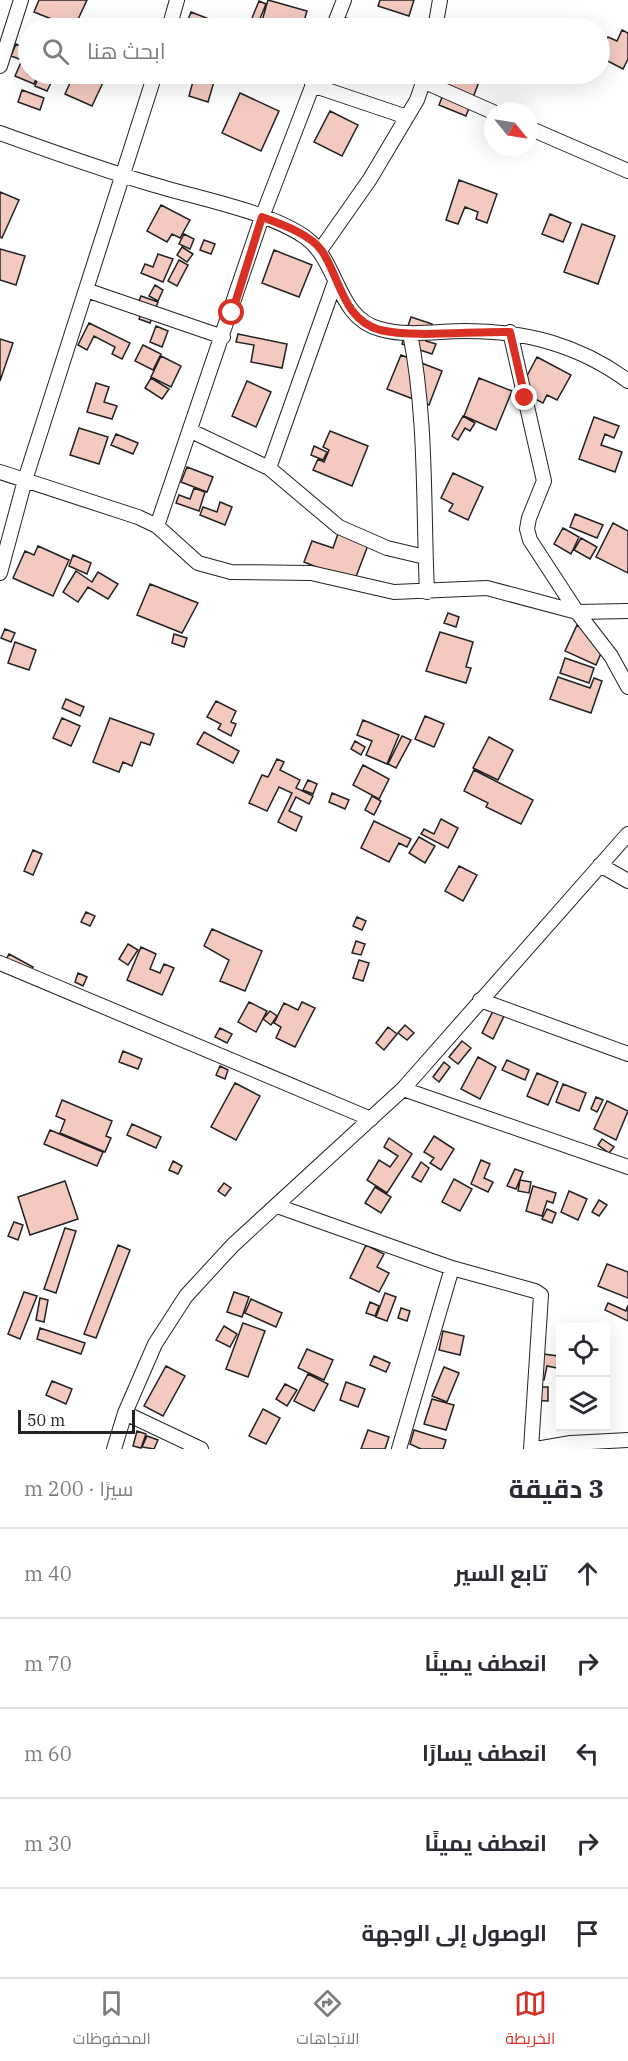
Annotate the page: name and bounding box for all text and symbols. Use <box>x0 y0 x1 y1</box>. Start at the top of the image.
search box <box>18 18 610 84</box>
icon: search <box>39 35 72 68</box>
text: ابحث هنا <box>87 36 166 65</box>
north arrow <box>484 102 538 156</box>
route start <box>218 299 244 325</box>
route end <box>511 384 537 410</box>
map controls <box>556 1323 610 1431</box>
button: locate <box>556 1323 610 1377</box>
button: layers <box>556 1377 610 1431</box>
scale bar <box>18 1407 135 1434</box>
text: 50 m <box>27 1410 65 1430</box>
text: 3 دقيقة <box>509 1471 604 1505</box>
text: سيرًا · 200 m <box>24 1475 133 1502</box>
icon: ahead <box>571 1557 604 1590</box>
text: تابع السير <box>454 1558 547 1587</box>
text: 40 m <box>24 1560 72 1587</box>
icon: right <box>571 1647 604 1680</box>
text: انعطف يمينًا <box>425 1648 547 1677</box>
text: 70 m <box>24 1650 72 1677</box>
icon: left <box>571 1737 604 1770</box>
text: انعطف يسارًا <box>422 1738 547 1767</box>
text: 60 m <box>24 1740 72 1767</box>
icon: right <box>571 1827 604 1860</box>
text: انعطف يمينًا <box>425 1828 547 1857</box>
text: 30 m <box>24 1830 72 1857</box>
icon: arrive <box>571 1917 604 1950</box>
text: الوصول إلى الوجهة <box>362 1918 547 1947</box>
tab: المحفوظات <box>73 1987 151 2053</box>
tab: الاتجاهات <box>296 1987 360 2053</box>
tab: الخريطة <box>505 1987 555 2053</box>

